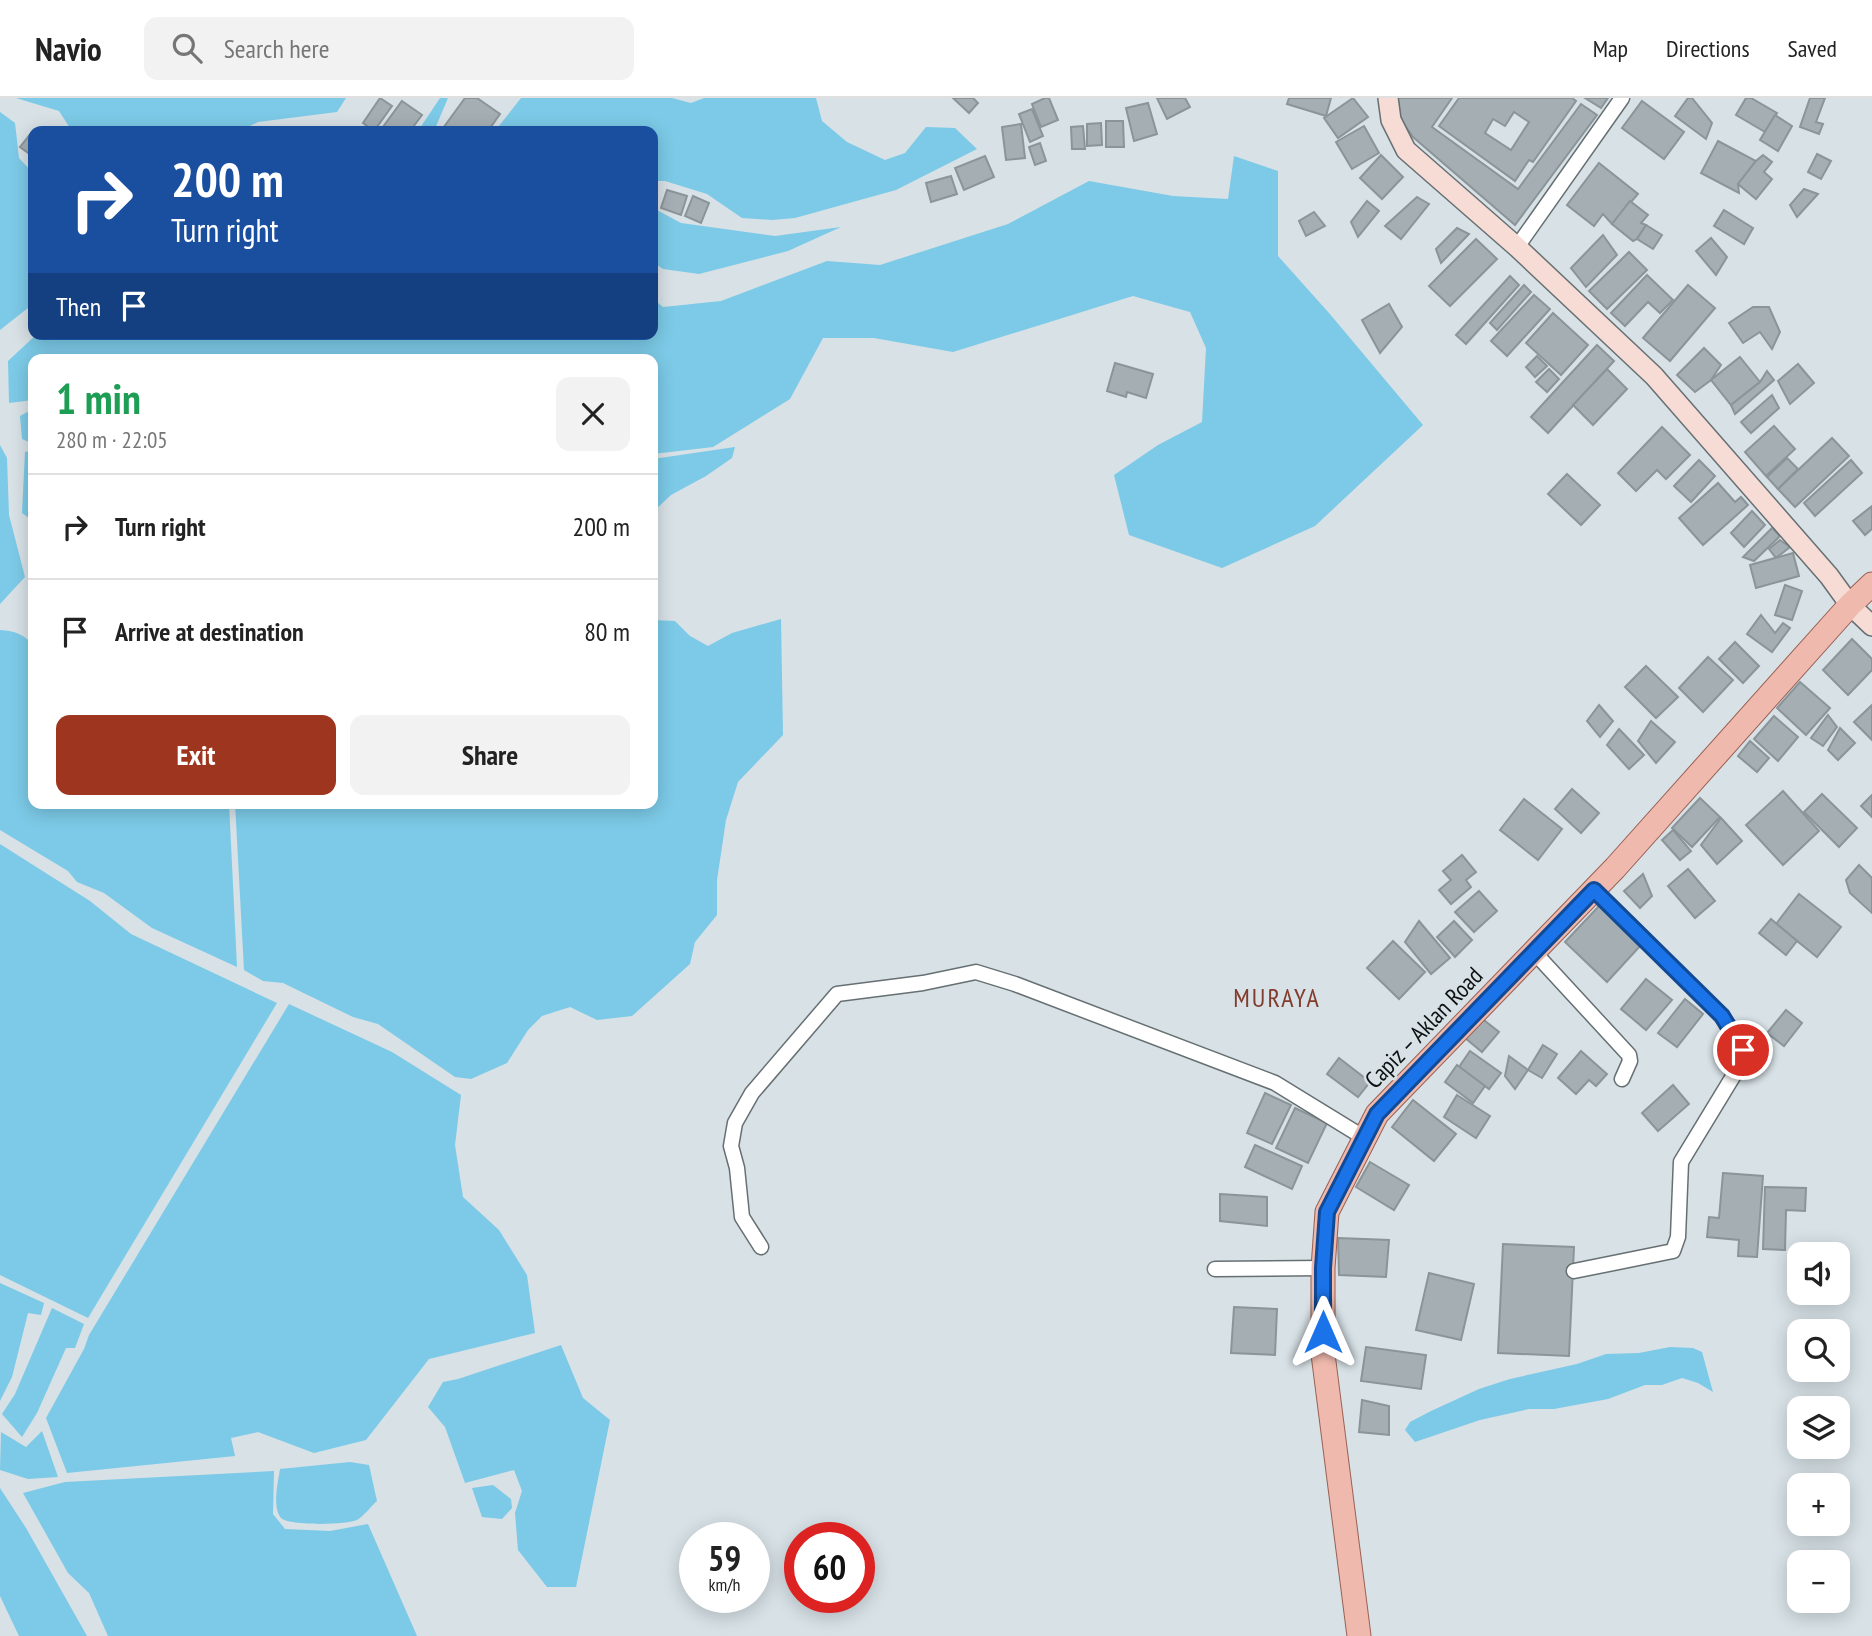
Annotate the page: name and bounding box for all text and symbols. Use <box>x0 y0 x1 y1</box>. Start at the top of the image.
search box <box>144 17 634 80</box>
text: Navio <box>35 27 102 70</box>
icon: search <box>168 29 206 67</box>
text: Search here <box>224 32 329 65</box>
text: Map <box>1593 33 1628 64</box>
text: Directions <box>1666 33 1750 64</box>
text: Saved <box>1788 33 1837 64</box>
text: 200 m <box>171 147 284 211</box>
icon: right <box>56 154 147 245</box>
text: Turn right <box>171 209 279 251</box>
icon: arrive <box>115 287 153 325</box>
text: Then <box>56 290 101 323</box>
text: 1 min <box>56 371 141 426</box>
button: close <box>556 377 630 451</box>
text: 280 m · 22:05 <box>56 425 168 454</box>
icon: right <box>56 508 94 546</box>
text: Turn right <box>115 510 206 543</box>
text: 200 m <box>572 510 630 543</box>
icon: arrive <box>56 613 94 651</box>
text: Arrive at destination <box>115 615 304 648</box>
text: 80 m <box>584 615 630 648</box>
button: Exit <box>56 715 336 795</box>
button: Share <box>350 715 630 795</box>
street label: Capiz – Aklan Road <box>1358 960 1489 1095</box>
district label: MURAYA <box>1233 981 1321 1014</box>
pin <box>1713 1020 1773 1080</box>
icon: arrive <box>1724 1031 1762 1069</box>
map controls <box>1787 1242 1850 1613</box>
button: sound <box>1787 1242 1850 1305</box>
position arrow <box>1286 1295 1360 1369</box>
button: search <box>1787 1319 1850 1382</box>
button: layers <box>1787 1396 1850 1459</box>
button: + <box>1787 1473 1850 1536</box>
speed limit sign: 60 <box>784 1522 875 1613</box>
text: 59 <box>708 1535 741 1581</box>
button: − <box>1787 1550 1850 1613</box>
text: km/h <box>709 1573 740 1596</box>

